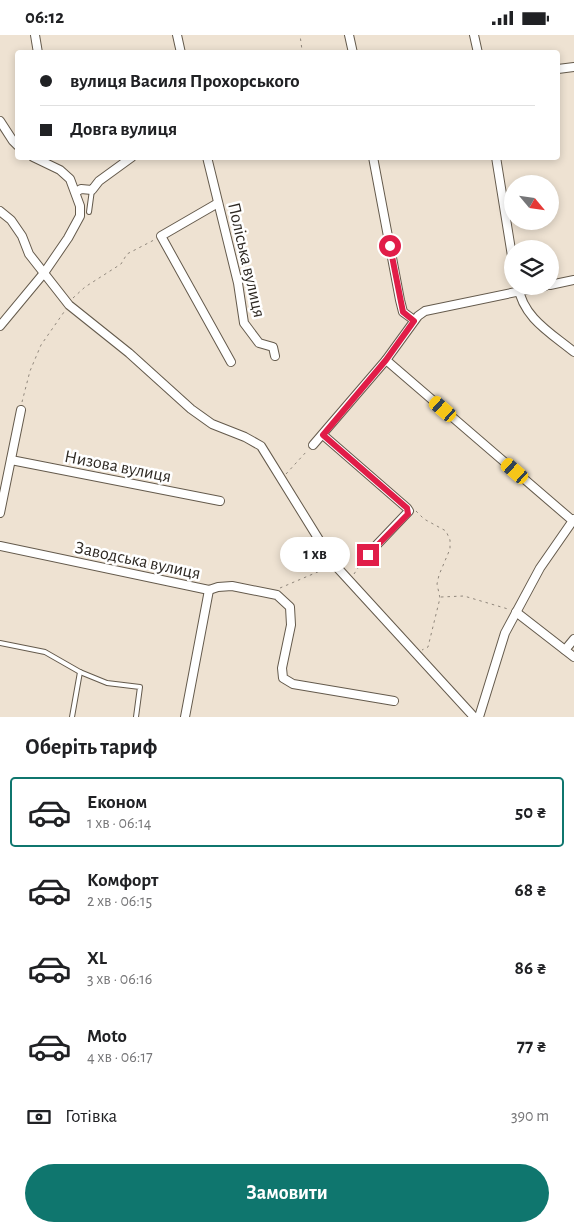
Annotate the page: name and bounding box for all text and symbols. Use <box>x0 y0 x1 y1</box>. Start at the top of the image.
text: 06:12 <box>25 8 64 27</box>
text: вулиця Василя Прохорського <box>70 72 300 91</box>
text: Довга вулиця <box>70 120 177 139</box>
north arrow <box>504 175 559 230</box>
map controls <box>504 175 559 295</box>
street label: Поліська вулиця <box>224 201 268 320</box>
route start <box>379 235 401 257</box>
button: layers <box>504 240 559 295</box>
car <box>426 393 459 425</box>
street label: Низова вулиця <box>63 448 173 486</box>
car <box>498 455 531 487</box>
callout: 1 хв <box>280 537 350 573</box>
street label: Заводська вулиця <box>73 539 202 583</box>
route end <box>357 544 379 566</box>
text: 1 хв <box>303 546 327 562</box>
text: Оберіть тариф <box>25 736 157 758</box>
icon: car <box>27 790 72 835</box>
text: Економ <box>87 793 147 812</box>
text: 50 ₴ <box>515 803 547 822</box>
text: 1 хв · 06:14 <box>87 815 151 831</box>
icon: car <box>27 868 72 913</box>
text: Комфорт <box>87 871 158 890</box>
text: 68 ₴ <box>515 881 547 900</box>
text: 2 хв · 06:15 <box>87 893 152 909</box>
icon: car <box>27 946 72 991</box>
text: XL <box>87 949 107 968</box>
text: 86 ₴ <box>515 959 547 978</box>
text: 3 хв · 06:16 <box>87 971 152 987</box>
icon: car <box>27 1024 72 1069</box>
text: Moto <box>87 1027 127 1046</box>
text: 77 ₴ <box>517 1037 547 1056</box>
text: 4 хв · 06:17 <box>87 1049 153 1065</box>
icon: cash <box>25 1103 53 1131</box>
text: Готівка <box>65 1107 117 1126</box>
text: 390 m <box>511 1108 549 1124</box>
button: Замовити <box>25 1164 549 1222</box>

